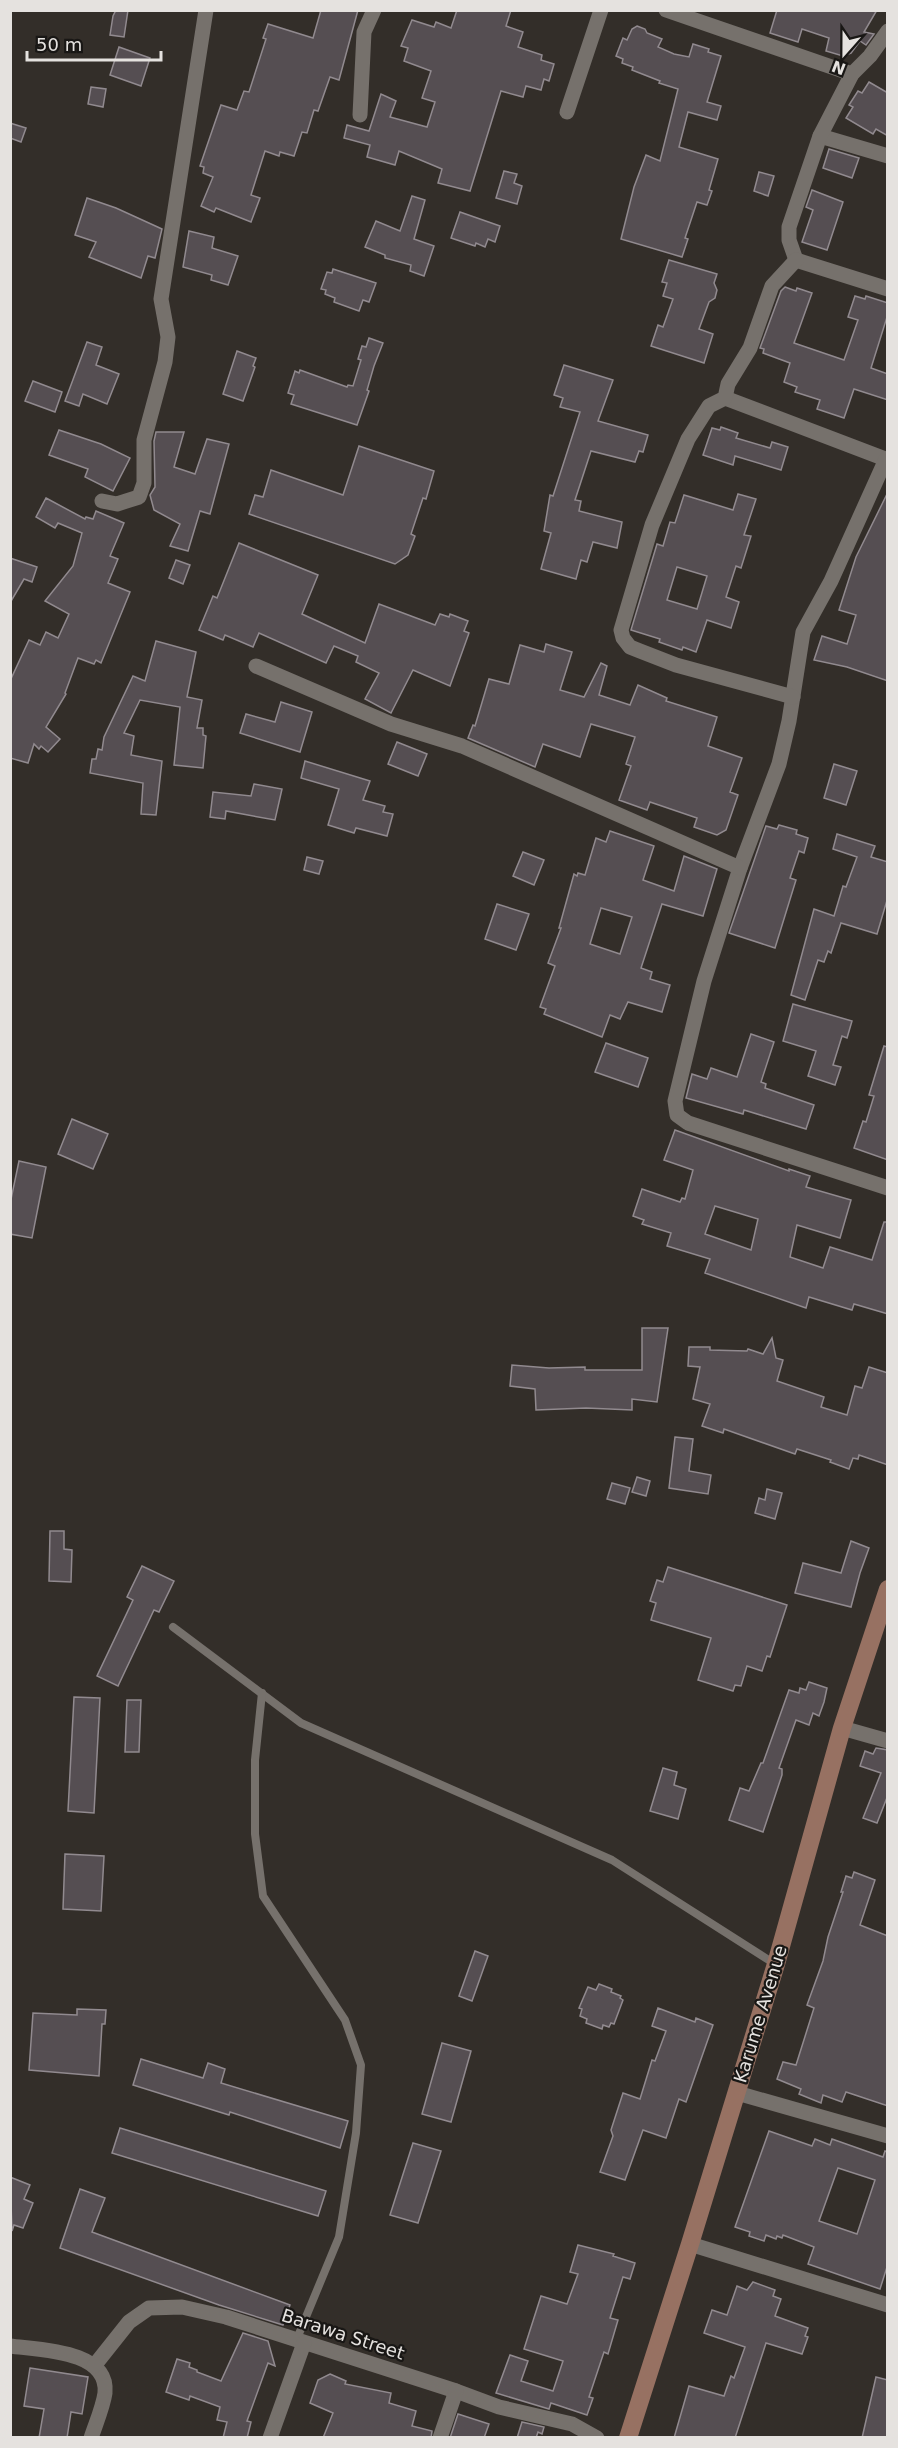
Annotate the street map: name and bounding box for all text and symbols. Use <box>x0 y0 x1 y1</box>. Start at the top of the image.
scale bar <box>27 24 160 62</box>
north arrow <box>814 24 874 84</box>
text: 50 m <box>36 34 82 55</box>
text: N <box>829 56 848 79</box>
street label: Karume Avenue <box>729 1943 791 2085</box>
street label: Barawa Street <box>279 2304 407 2364</box>

